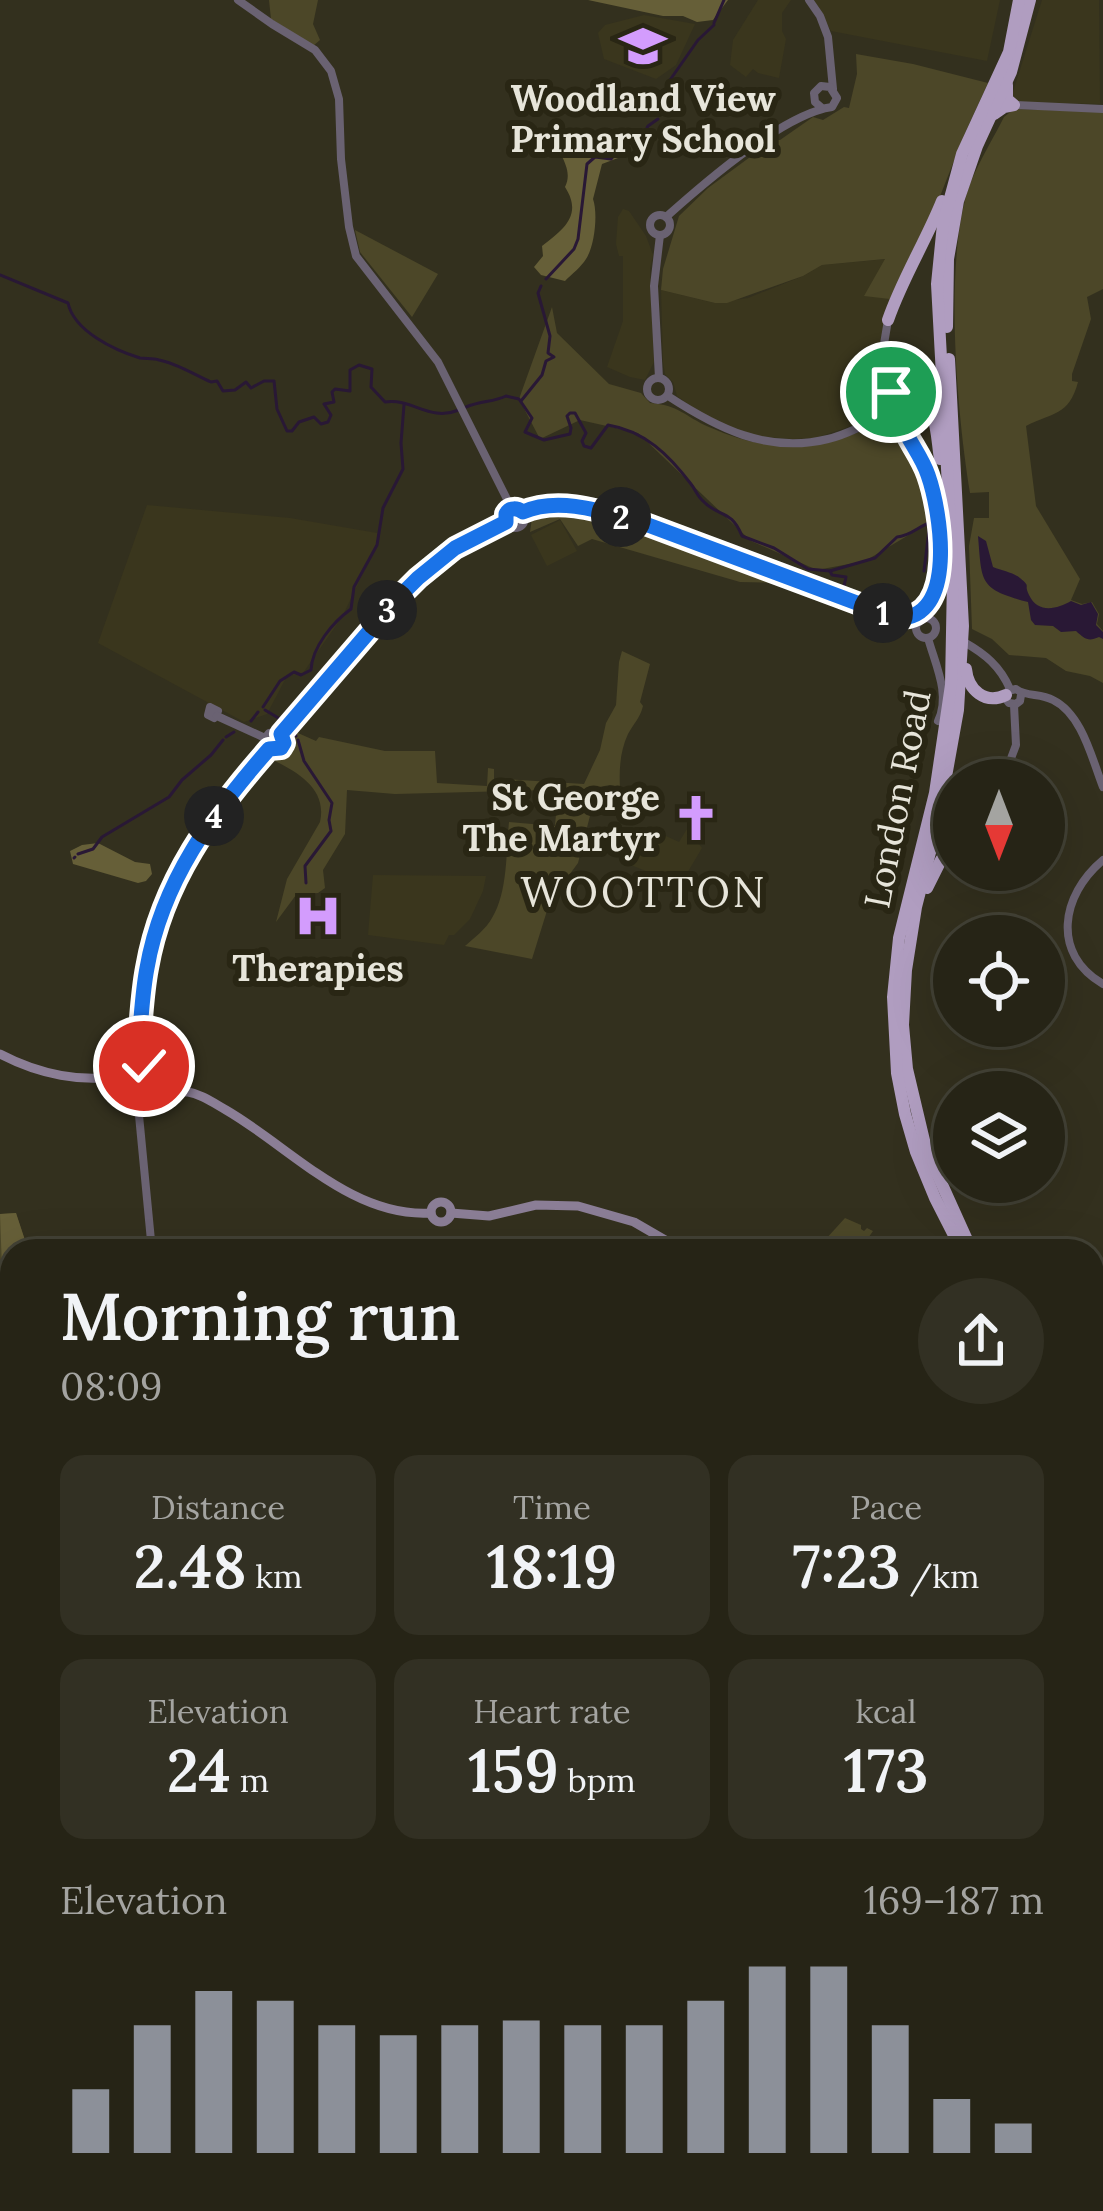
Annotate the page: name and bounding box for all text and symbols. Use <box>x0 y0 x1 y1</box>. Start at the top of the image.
school or university icon: Woodland View Primary School <box>618 21 668 71</box>
place label: Woodland View Primary School <box>510 75 776 162</box>
pin <box>840 341 942 443</box>
icon: arrive <box>858 359 924 425</box>
pin: 2 <box>591 487 651 547</box>
text: 2 <box>612 496 630 538</box>
pin: 3 <box>357 580 417 640</box>
pin: 1 <box>853 583 913 643</box>
text: 3 <box>378 589 396 631</box>
text: 1 <box>876 592 890 634</box>
street label: London Road <box>853 686 941 912</box>
north arrow <box>933 759 1065 891</box>
map controls <box>933 759 1065 1203</box>
place label: St George The Martyr <box>463 774 661 861</box>
pin: 4 <box>184 786 244 846</box>
church icon: St George The Martyr <box>671 793 721 843</box>
text: 4 <box>205 795 223 837</box>
district label: WOOTTON <box>520 865 768 919</box>
hospital icon: Therapies <box>293 891 343 941</box>
button: locate <box>933 915 1065 1047</box>
place label: Therapies <box>232 945 404 991</box>
pin <box>93 1015 195 1117</box>
icon: check <box>111 1033 177 1099</box>
button: layers <box>933 1071 1065 1203</box>
text: Morning run <box>60 1274 460 1358</box>
button: share <box>918 1278 1044 1404</box>
text: 08:09 <box>60 1361 163 1411</box>
text: Distance <box>151 1486 285 1528</box>
text: Time <box>513 1486 591 1528</box>
text: Pace <box>850 1486 922 1528</box>
text: 2.48 <box>133 1528 247 1604</box>
text: 18:19 <box>487 1528 617 1604</box>
text: 7:23 <box>793 1528 901 1604</box>
text: km <box>247 1555 303 1597</box>
text: /km <box>901 1555 979 1597</box>
text: Elevation <box>147 1690 289 1732</box>
text: Heart rate <box>473 1690 631 1732</box>
text: kcal <box>856 1690 916 1732</box>
text: 24 <box>167 1732 231 1808</box>
text: 159 <box>468 1732 559 1808</box>
text: 173 <box>843 1732 929 1808</box>
text: m <box>231 1759 269 1801</box>
text: bpm <box>559 1759 636 1801</box>
text: Elevation <box>60 1875 228 1925</box>
text: 169–187 m <box>864 1875 1044 1925</box>

